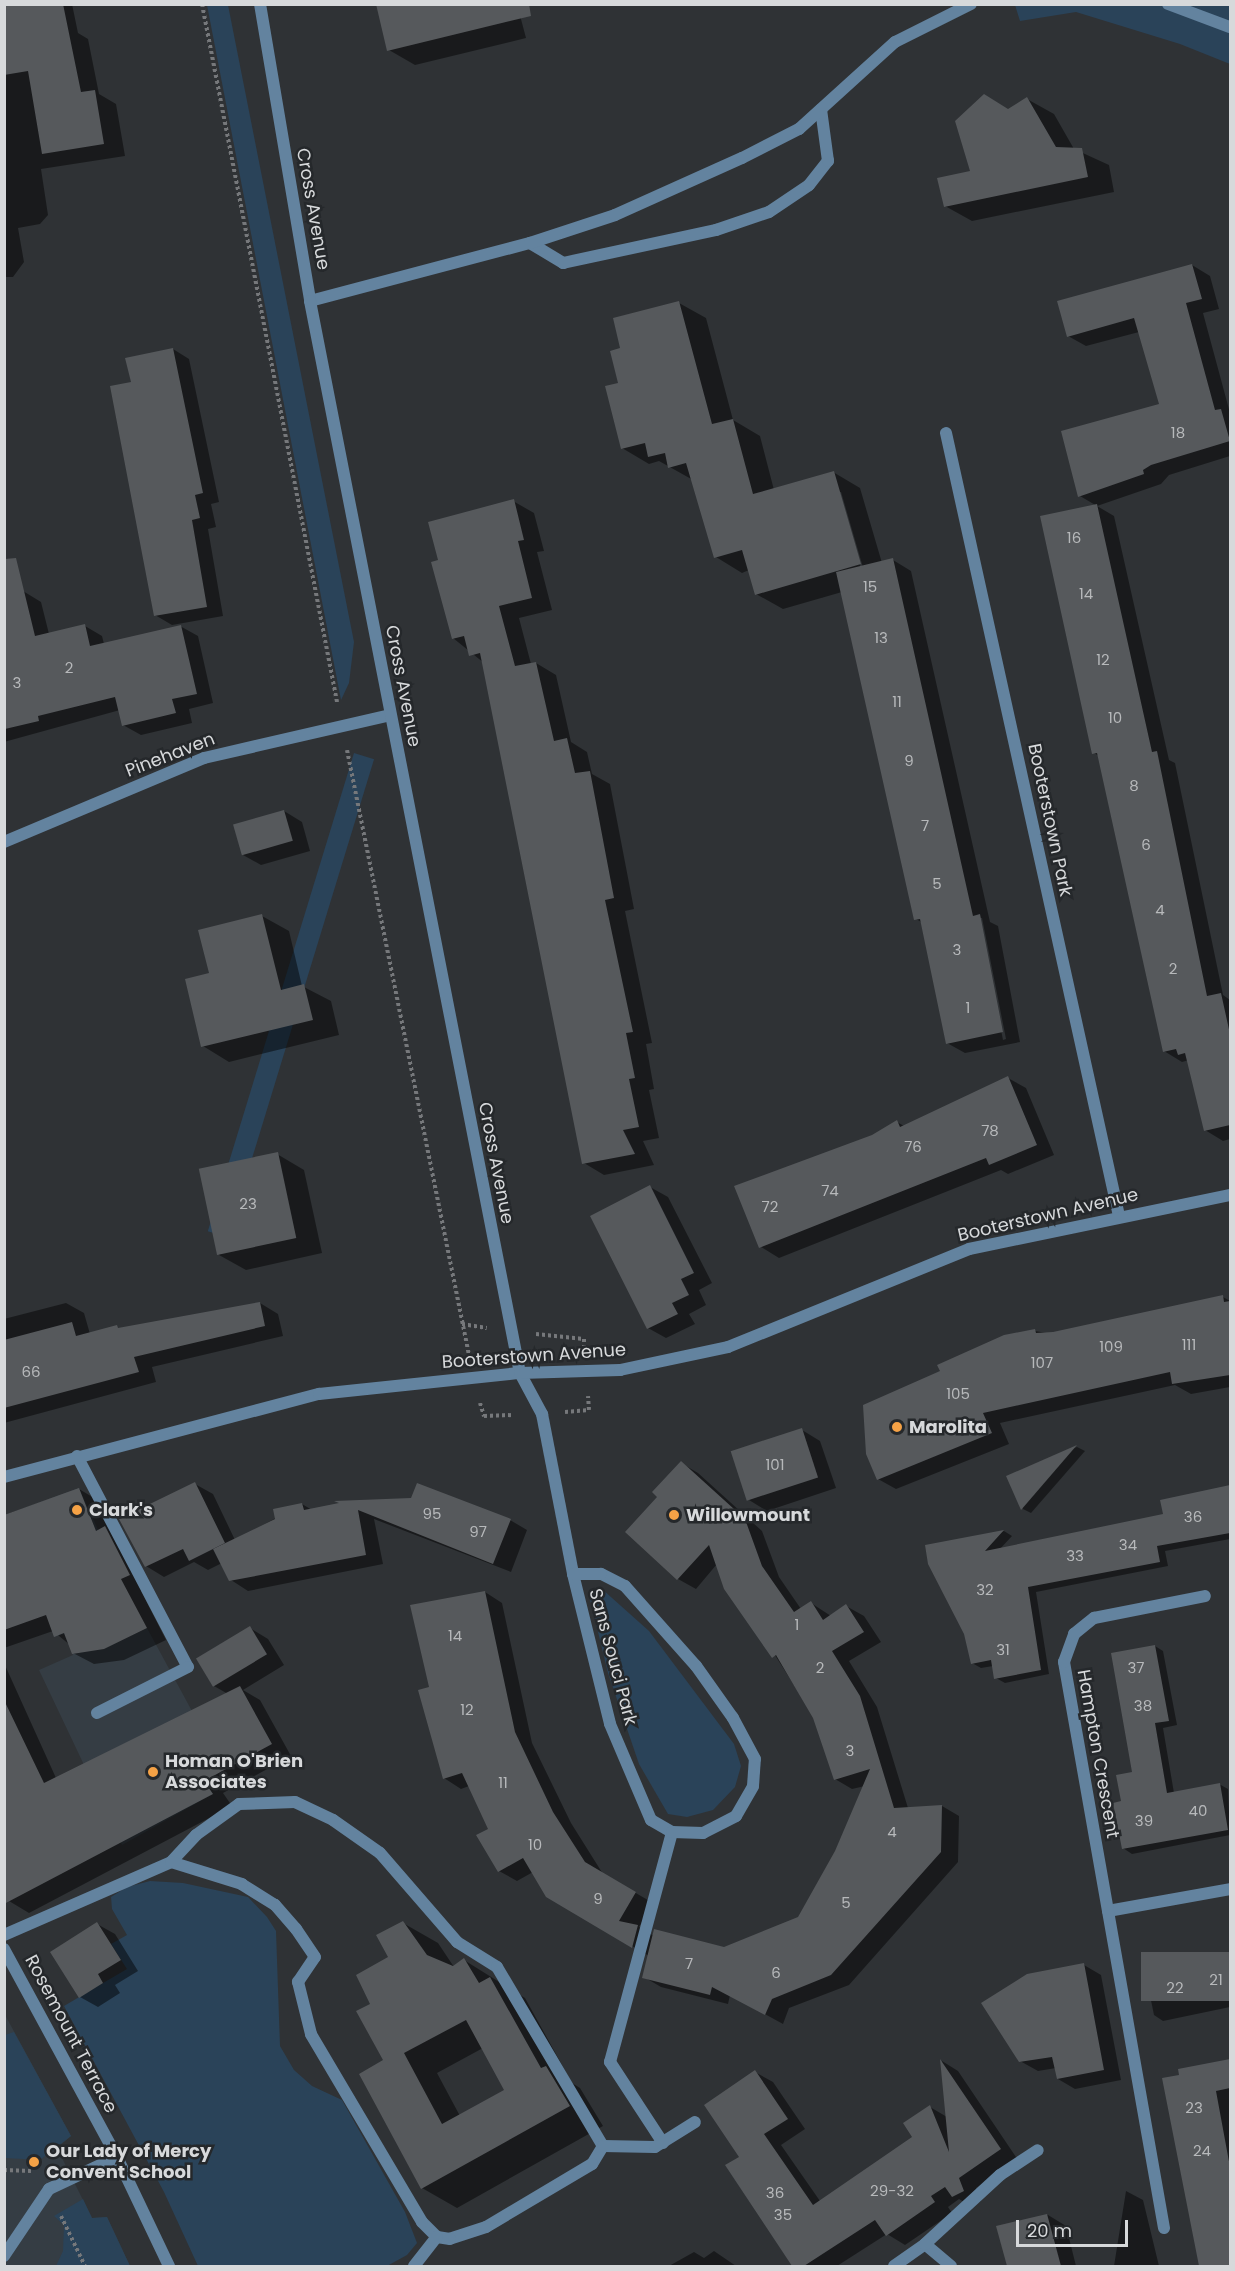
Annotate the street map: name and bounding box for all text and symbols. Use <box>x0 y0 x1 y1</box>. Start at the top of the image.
street label: Cross Avenue <box>292 146 334 272</box>
house number: 18 <box>1171 424 1185 442</box>
house number: 16 <box>1067 529 1081 547</box>
house number: 15 <box>863 578 877 596</box>
house number: 14 <box>1079 585 1093 603</box>
street label: Cross Avenue <box>381 623 425 749</box>
house number: 13 <box>874 629 888 647</box>
house number: 12 <box>1096 651 1110 669</box>
house number: 2 <box>65 659 73 677</box>
house number: 3 <box>13 674 21 692</box>
house number: 11 <box>892 693 902 711</box>
house number: 10 <box>1108 709 1122 727</box>
street label: Pinehaven <box>122 728 218 782</box>
street label: Booterstown Park <box>1023 742 1077 898</box>
house number: 9 <box>904 752 914 770</box>
house number: 8 <box>1129 777 1139 795</box>
house number: 7 <box>921 817 929 835</box>
house number: 6 <box>1141 836 1151 854</box>
house number: 5 <box>932 875 942 893</box>
house number: 4 <box>1155 901 1165 919</box>
house number: 3 <box>953 941 961 959</box>
house number: 2 <box>1169 960 1177 978</box>
house number: 1 <box>966 999 970 1017</box>
street label: Cross Avenue <box>474 1100 518 1226</box>
house number: 78 <box>981 1122 999 1140</box>
house number: 76 <box>904 1138 922 1156</box>
house number: 74 <box>821 1182 839 1200</box>
street label: Booterstown Avenue <box>956 1184 1140 1246</box>
house number: 23 <box>239 1195 257 1213</box>
house number: 72 <box>762 1198 778 1216</box>
house number: 111 <box>1182 1336 1196 1354</box>
house number: 109 <box>1099 1338 1123 1356</box>
street label: Booterstown Avenue <box>441 1339 627 1373</box>
house number: 107 <box>1031 1354 1053 1372</box>
house number: 66 <box>21 1363 41 1381</box>
house number: 105 <box>946 1385 970 1403</box>
place label: Marolita <box>909 1416 987 1438</box>
marker: Marolita <box>890 1420 904 1434</box>
house number: 101 <box>765 1456 785 1474</box>
place label: Clark's <box>89 1499 153 1521</box>
marker: Clark's <box>70 1503 84 1517</box>
place label: Willowmount <box>686 1504 810 1526</box>
house number: 95 <box>423 1505 441 1523</box>
marker: Willowmount <box>667 1508 681 1522</box>
house number: 36 <box>1184 1508 1202 1526</box>
house number: 97 <box>469 1523 487 1541</box>
house number: 34 <box>1119 1536 1137 1554</box>
house number: 33 <box>1066 1547 1084 1565</box>
house number: 32 <box>976 1581 994 1599</box>
street label: Sans Souci Park <box>584 1586 642 1728</box>
house number: 1 <box>795 1616 799 1634</box>
house number: 14 <box>448 1627 462 1645</box>
house number: 31 <box>996 1641 1010 1659</box>
house number: 2 <box>816 1659 824 1677</box>
house number: 37 <box>1127 1659 1145 1677</box>
street label: Hampton Crescent <box>1073 1668 1123 1840</box>
house number: 38 <box>1134 1697 1152 1715</box>
house number: 12 <box>460 1701 474 1719</box>
house number: 3 <box>846 1742 854 1760</box>
place label: Homan O'Brien Associates <box>165 1751 303 1794</box>
marker: Homan O'Brien Associates <box>146 1765 160 1779</box>
house number: 11 <box>498 1774 508 1792</box>
house number: 40 <box>1189 1802 1207 1820</box>
house number: 39 <box>1135 1812 1153 1830</box>
house number: 4 <box>887 1823 897 1841</box>
house number: 10 <box>528 1836 542 1854</box>
house number: 9 <box>593 1890 603 1908</box>
house number: 5 <box>841 1894 851 1912</box>
street label: Rosemount Terrace <box>20 1951 122 2117</box>
house number: 7 <box>685 1955 693 1973</box>
house number: 6 <box>771 1964 781 1982</box>
house number: 21 <box>1209 1971 1223 1989</box>
house number: 22 <box>1166 1979 1184 1997</box>
house number: 23 <box>1185 2099 1203 2117</box>
place label: Our Lady of Mercy Convent School <box>46 2141 211 2184</box>
house number: 24 <box>1193 2142 1211 2160</box>
marker: Our Lady of Mercy Convent School <box>27 2155 41 2169</box>
house number: 29-32 <box>870 2182 914 2200</box>
house number: 36 <box>766 2184 784 2202</box>
house number: 35 <box>774 2206 792 2224</box>
scale bar <box>1019 2208 1132 2246</box>
text: 20 m <box>1027 2218 1072 2243</box>

